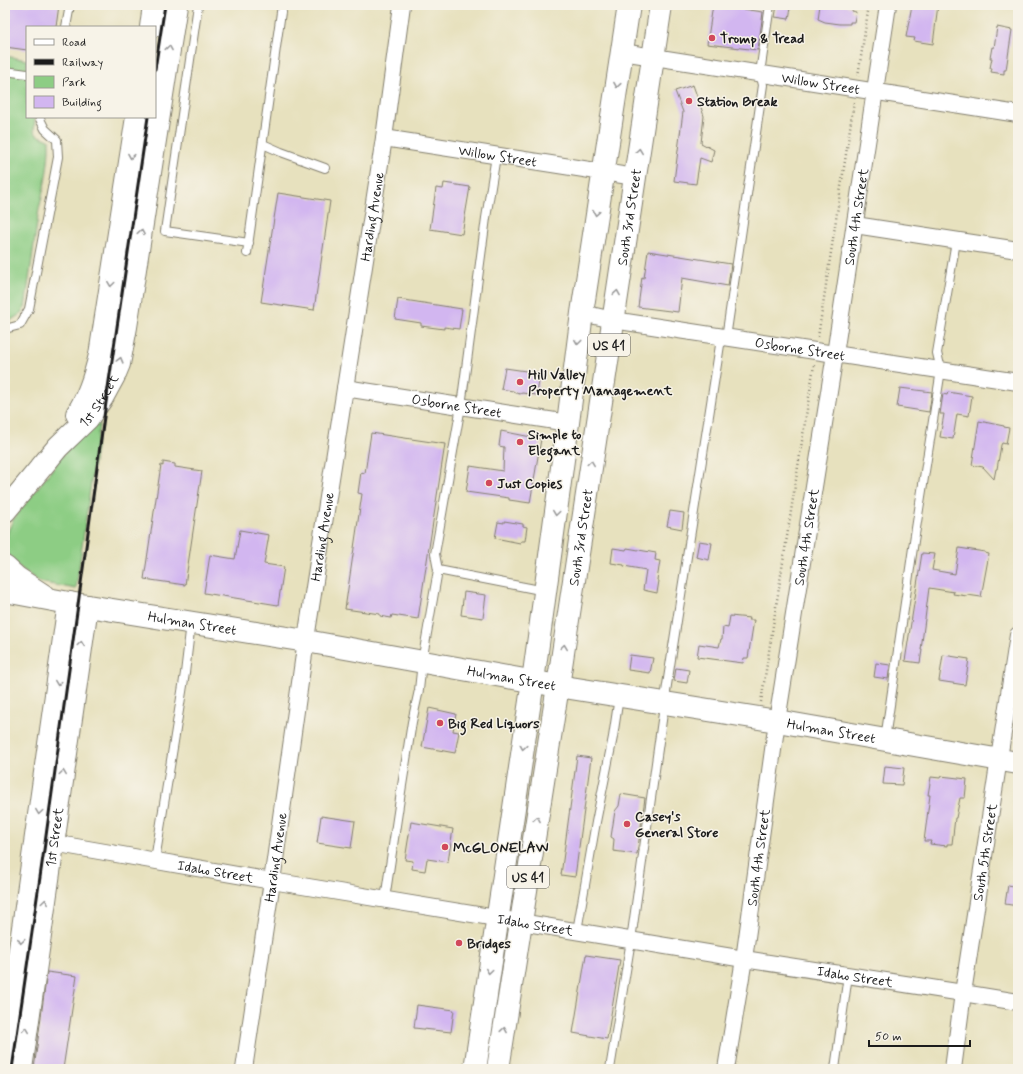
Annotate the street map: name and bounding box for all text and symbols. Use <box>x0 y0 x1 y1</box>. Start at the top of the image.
legend <box>26 26 156 118</box>
place label: Tromp & Tread <box>720 30 804 48</box>
marker: Tromp & Tread <box>707 33 717 43</box>
text: Road <box>62 35 86 51</box>
one-way arrow <box>164 45 173 51</box>
text: Railway <box>62 55 104 71</box>
street label: Willow Street <box>780 69 861 99</box>
text: Park <box>62 75 86 91</box>
one-way arrow <box>613 82 622 88</box>
place label: Station Break <box>697 93 778 111</box>
text: Building <box>62 95 102 112</box>
marker: Station Break <box>684 96 694 106</box>
street label: Willow Street <box>457 142 538 172</box>
one-way arrow <box>634 148 643 154</box>
one-way arrow <box>127 152 136 159</box>
street label: South 4th Street <box>841 166 873 267</box>
street label: South 3rd Street <box>614 167 646 267</box>
street label: Harding Avenue <box>357 170 389 263</box>
one-way arrow <box>593 210 601 217</box>
one-way arrow <box>136 229 145 235</box>
one-way arrow <box>107 281 116 287</box>
one-way arrow <box>612 290 621 296</box>
road number: US 41 <box>588 334 630 356</box>
street label: Osborne Street <box>754 334 846 365</box>
one-way arrow <box>574 339 583 345</box>
one-way arrow <box>115 357 124 364</box>
place label: Hill Valley Property Management <box>528 366 673 401</box>
street label: 1st Street <box>75 371 123 432</box>
marker: Hill Valley Property Management <box>515 377 525 387</box>
street label: Osborne Street <box>410 391 503 422</box>
place label: Simple to Elegant <box>528 426 582 463</box>
marker: Simple to Elegant <box>515 437 525 447</box>
one-way arrow <box>586 460 595 467</box>
place label: Just Copies <box>497 475 563 493</box>
marker: Just Copies <box>484 478 494 488</box>
street label: South 3rd Street <box>565 487 598 587</box>
street label: South 4th Street <box>791 487 824 587</box>
street label: Harding Avenue <box>307 490 339 583</box>
one-way arrow <box>552 510 561 516</box>
street label: Hulman Street <box>146 608 238 640</box>
one-way arrow <box>76 641 85 647</box>
one-way arrow <box>559 644 568 651</box>
street label: Hulman Street <box>466 662 557 695</box>
one-way arrow <box>54 680 63 686</box>
place label: Big Red Liquors <box>448 715 540 736</box>
street label: Hulman Street <box>785 715 877 748</box>
marker: Big Red Liquors <box>435 718 445 728</box>
one-way arrow <box>519 744 528 751</box>
one-way arrow <box>58 770 67 776</box>
street label: South 5th Street <box>969 802 1002 902</box>
street label: 1st Street <box>42 806 68 868</box>
street label: South 4th Street <box>743 807 775 907</box>
place label: Casey's General Store <box>635 808 719 842</box>
one-way arrow <box>35 809 44 815</box>
street label: Harding Avenue <box>261 811 292 903</box>
one-way arrow <box>532 816 541 822</box>
marker: Casey's General Store <box>622 819 632 829</box>
place label: McGLONELAW <box>453 839 549 857</box>
marker: McGLONELAW <box>440 842 450 852</box>
street label: Idaho Street <box>176 857 256 888</box>
road number: US 41 <box>507 866 549 888</box>
one-way arrow <box>40 899 49 905</box>
street label: Idaho Street <box>496 910 575 941</box>
place label: Bridges <box>467 935 512 954</box>
one-way arrow <box>17 937 26 944</box>
marker: Bridges <box>454 938 464 948</box>
street label: Idaho Street <box>815 962 895 992</box>
one-way arrow <box>485 968 494 974</box>
scale bar <box>869 1022 970 1048</box>
one-way arrow <box>21 1027 30 1033</box>
one-way arrow <box>499 1027 508 1034</box>
text: 50 m <box>875 1029 902 1045</box>

